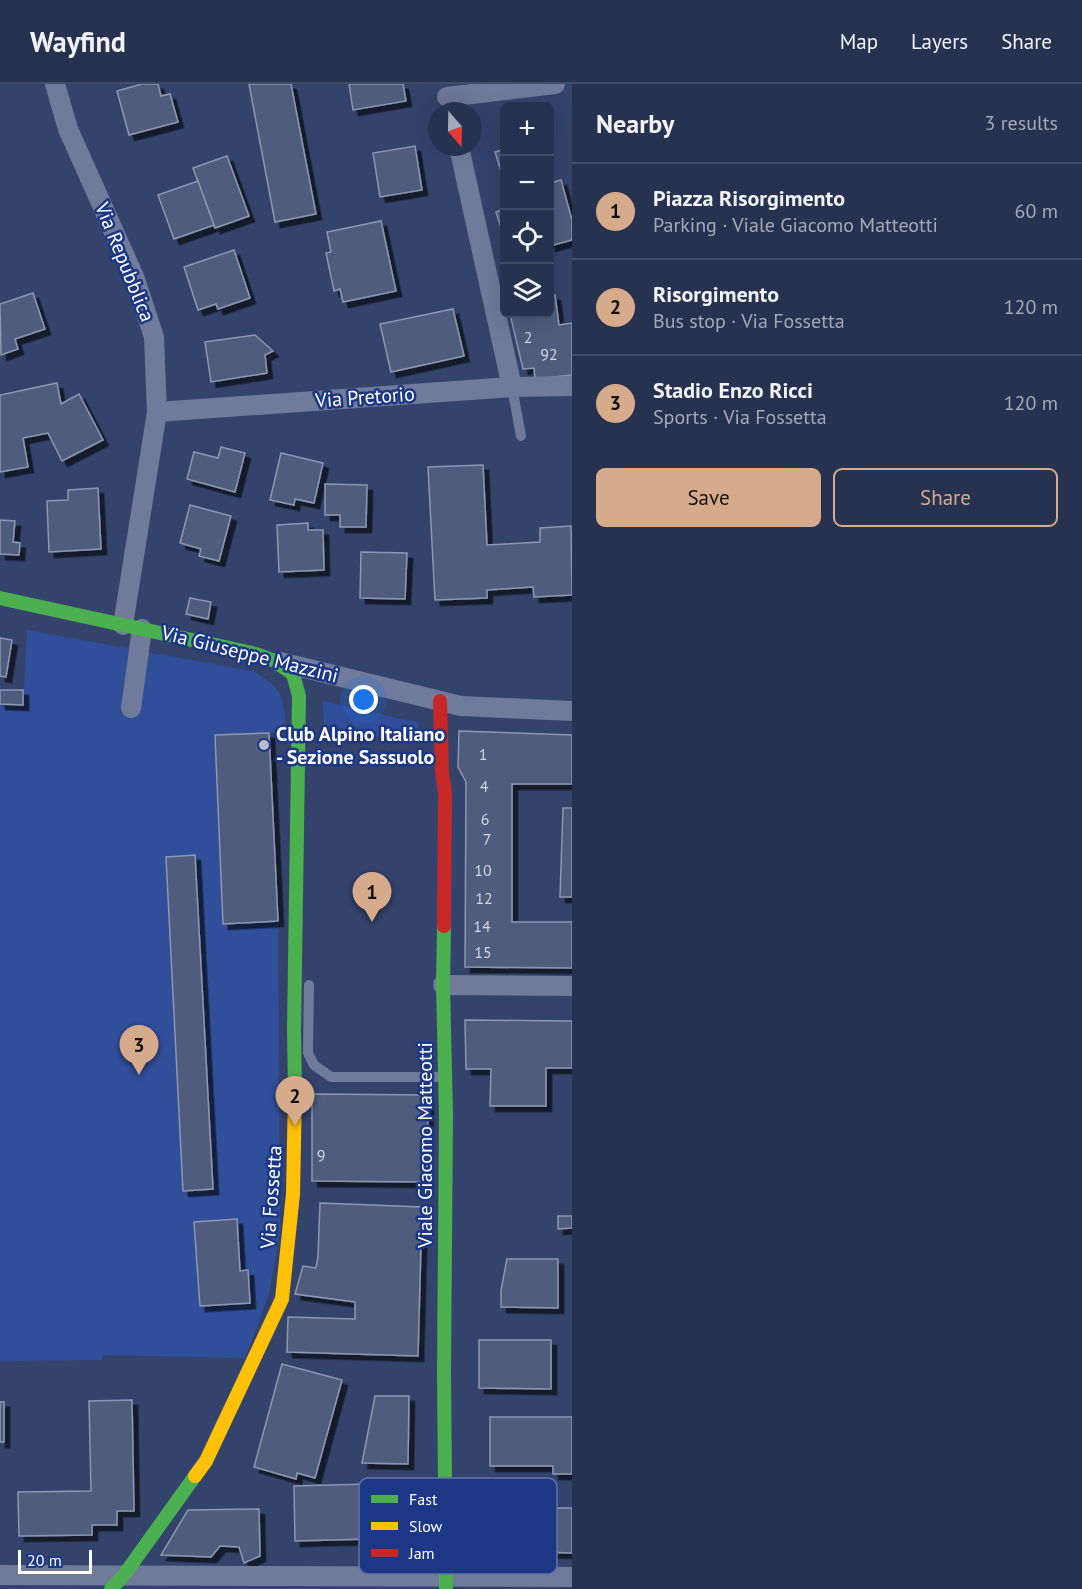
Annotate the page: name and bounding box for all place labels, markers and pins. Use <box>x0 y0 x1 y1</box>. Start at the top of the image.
place label: Club Alpino Italiano - Sezione Sassuolo <box>276 721 445 770</box>
marker: Club Alpino Italiano - Sezione Sassuolo <box>257 738 271 752</box>
pin: 1 <box>352 872 392 922</box>
pin: 3 <box>120 1026 158 1075</box>
pin: 2 <box>276 1076 314 1126</box>

